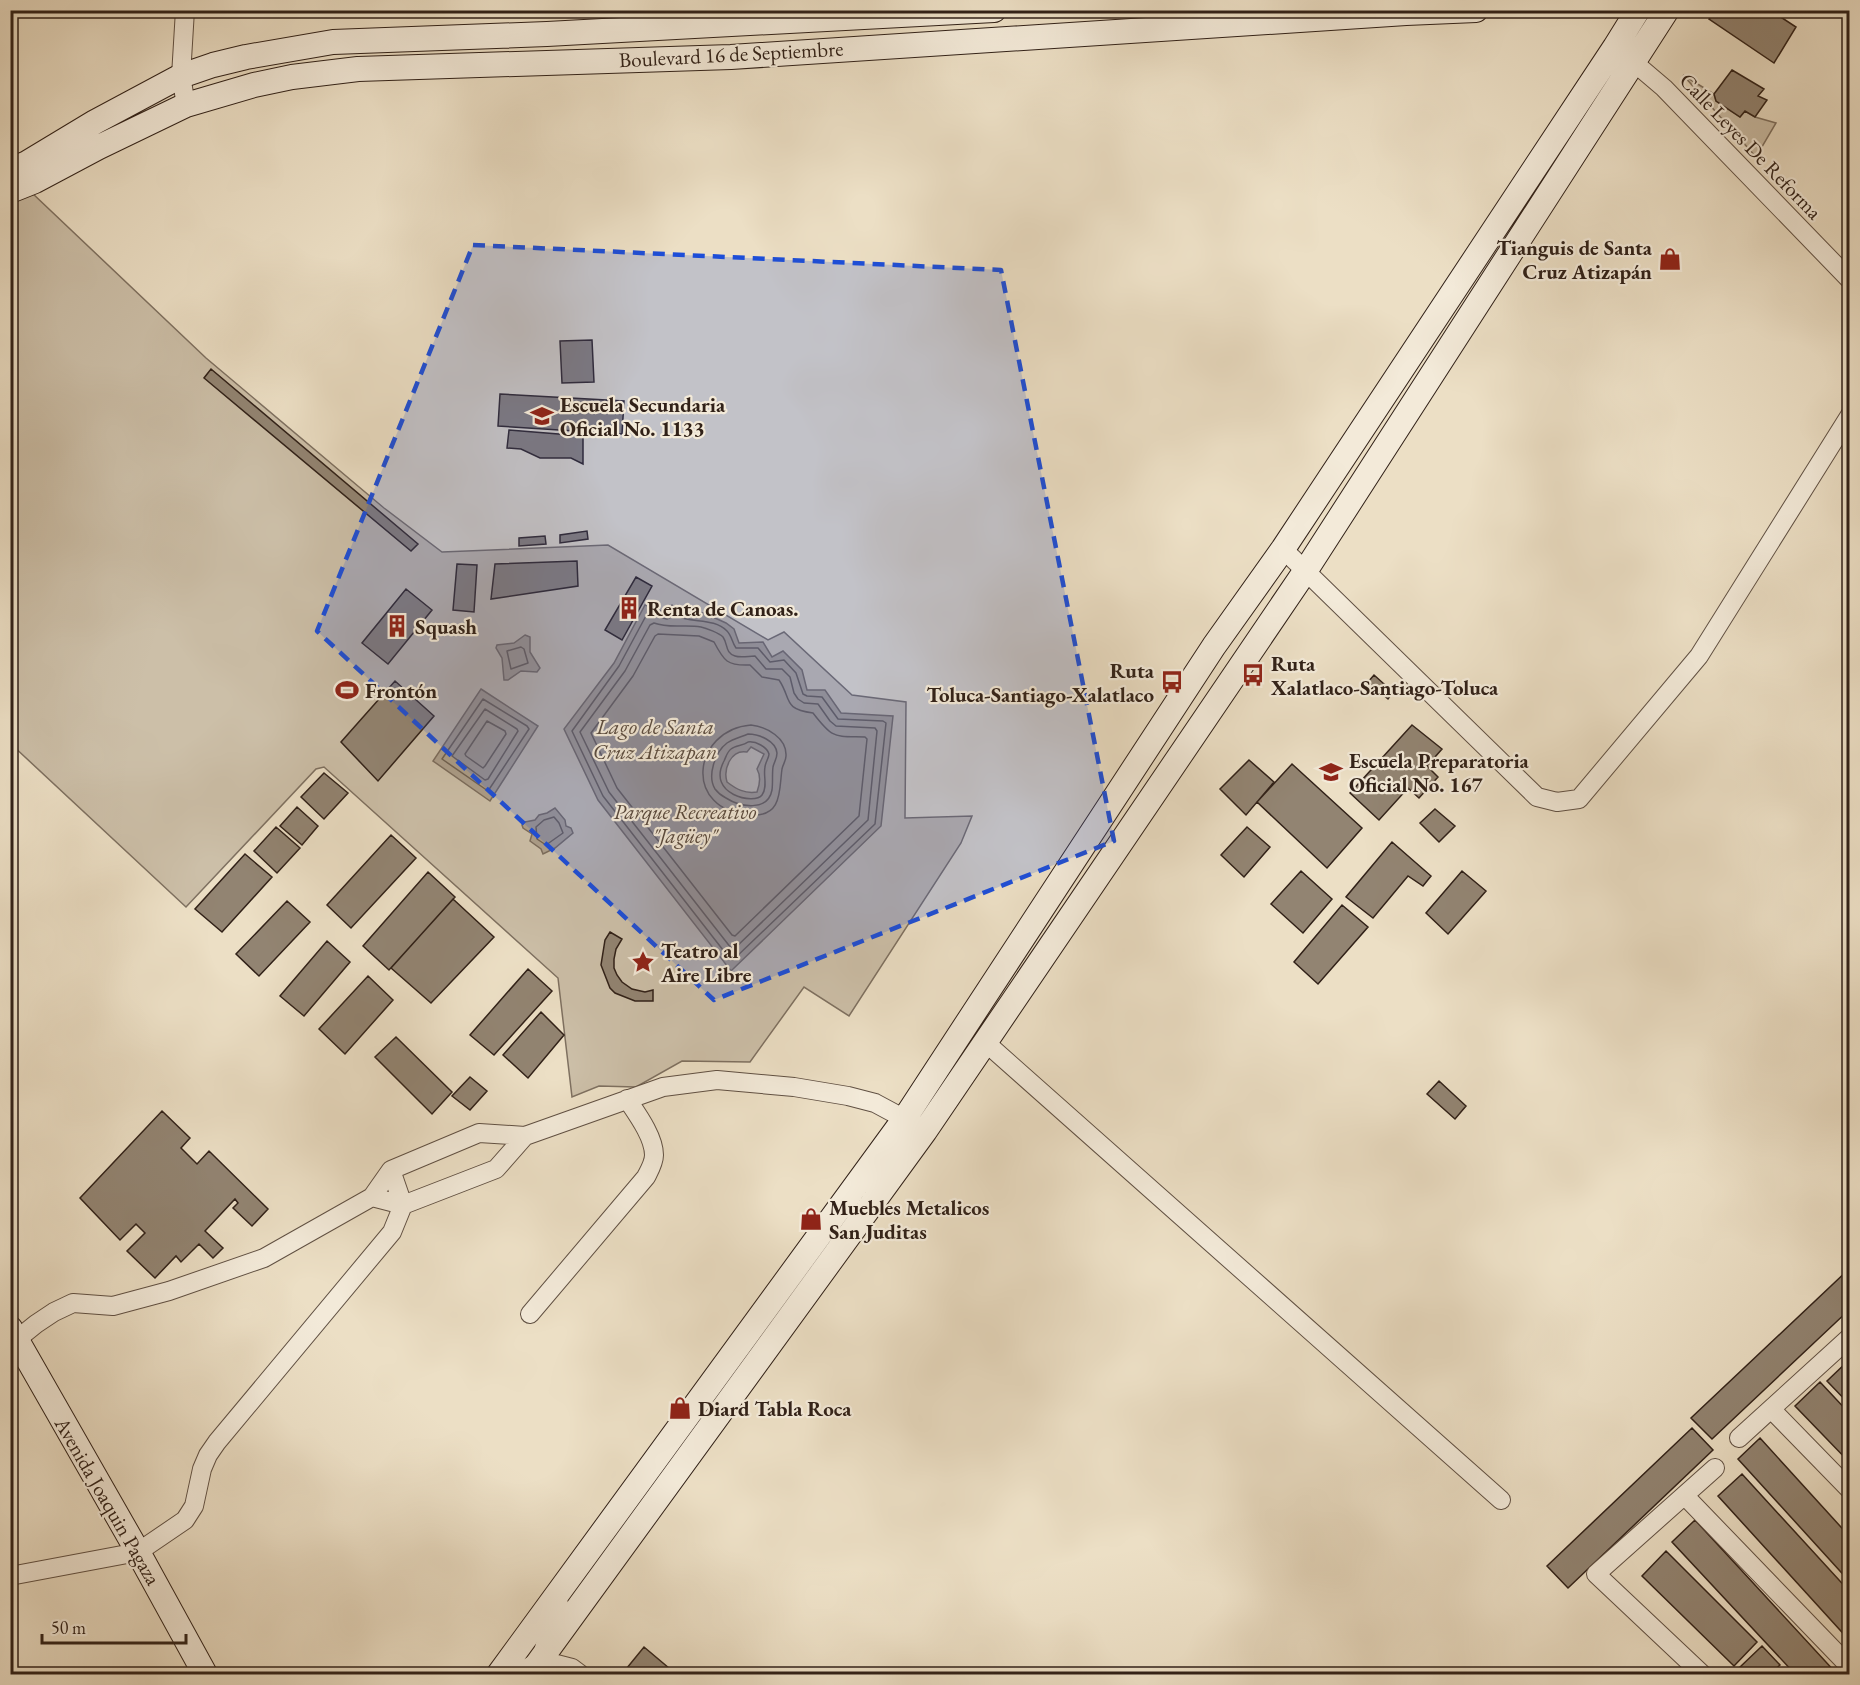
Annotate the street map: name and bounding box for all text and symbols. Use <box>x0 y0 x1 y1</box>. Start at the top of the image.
street label: Boulevard 16 de Septiembre <box>618 35 844 73</box>
street label: Calle Leyes De Reforma <box>1674 67 1828 225</box>
place label: Tianguis de Santa Cruz Atizapán <box>1497 234 1653 285</box>
shop icon: Tianguis de Santa Cruz Atizapán <box>1657 246 1683 272</box>
place label: Escuela Secundaria Oficial No. 1133 <box>560 391 726 442</box>
school or university icon: Escuela Secundaria Oficial No. 1133 <box>529 403 555 429</box>
building icon: Renta de Canoas. <box>616 595 642 621</box>
place label: Renta de Canoas. <box>647 595 798 622</box>
building icon: Squash <box>384 613 410 639</box>
place label: Squash <box>415 613 477 640</box>
place label: Ruta Xalatlaco-Santiago-Toluca <box>1270 650 1499 701</box>
place label: Ruta Toluca-Santiago-Xalatlaco <box>926 657 1155 708</box>
bus stop icon: Ruta Xalatlaco-Santiago-Toluca <box>1240 662 1266 688</box>
bus stop icon: Ruta Toluca-Santiago-Xalatlaco <box>1159 669 1185 695</box>
sports icon: Frontón <box>334 677 360 703</box>
place label: Frontón <box>365 677 437 704</box>
water label: Lago de Santa Cruz Atizapan <box>593 712 717 766</box>
place label: Escuela Preparatoria Oficial No. 167 <box>1349 747 1530 798</box>
school or university icon: Escuela Preparatoria Oficial No. 167 <box>1318 759 1344 785</box>
park label: Parque Recreativo "Jagüey" <box>614 798 756 849</box>
place label: Teatro al Aire Libre <box>660 937 752 988</box>
place icon: Teatro al Aire Libre <box>630 949 656 975</box>
place label: Muebles Metalicos San Juditas <box>829 1194 989 1245</box>
shop icon: Muebles Metalicos San Juditas <box>798 1206 824 1232</box>
shop icon: Diard Tabla Roca <box>667 1395 693 1421</box>
place label: Diard Tabla Roca <box>698 1395 852 1422</box>
street label: Avenida Joaquin Pagaza <box>48 1411 167 1590</box>
scale bar <box>42 1607 186 1645</box>
text: 50 m <box>51 1616 86 1639</box>

